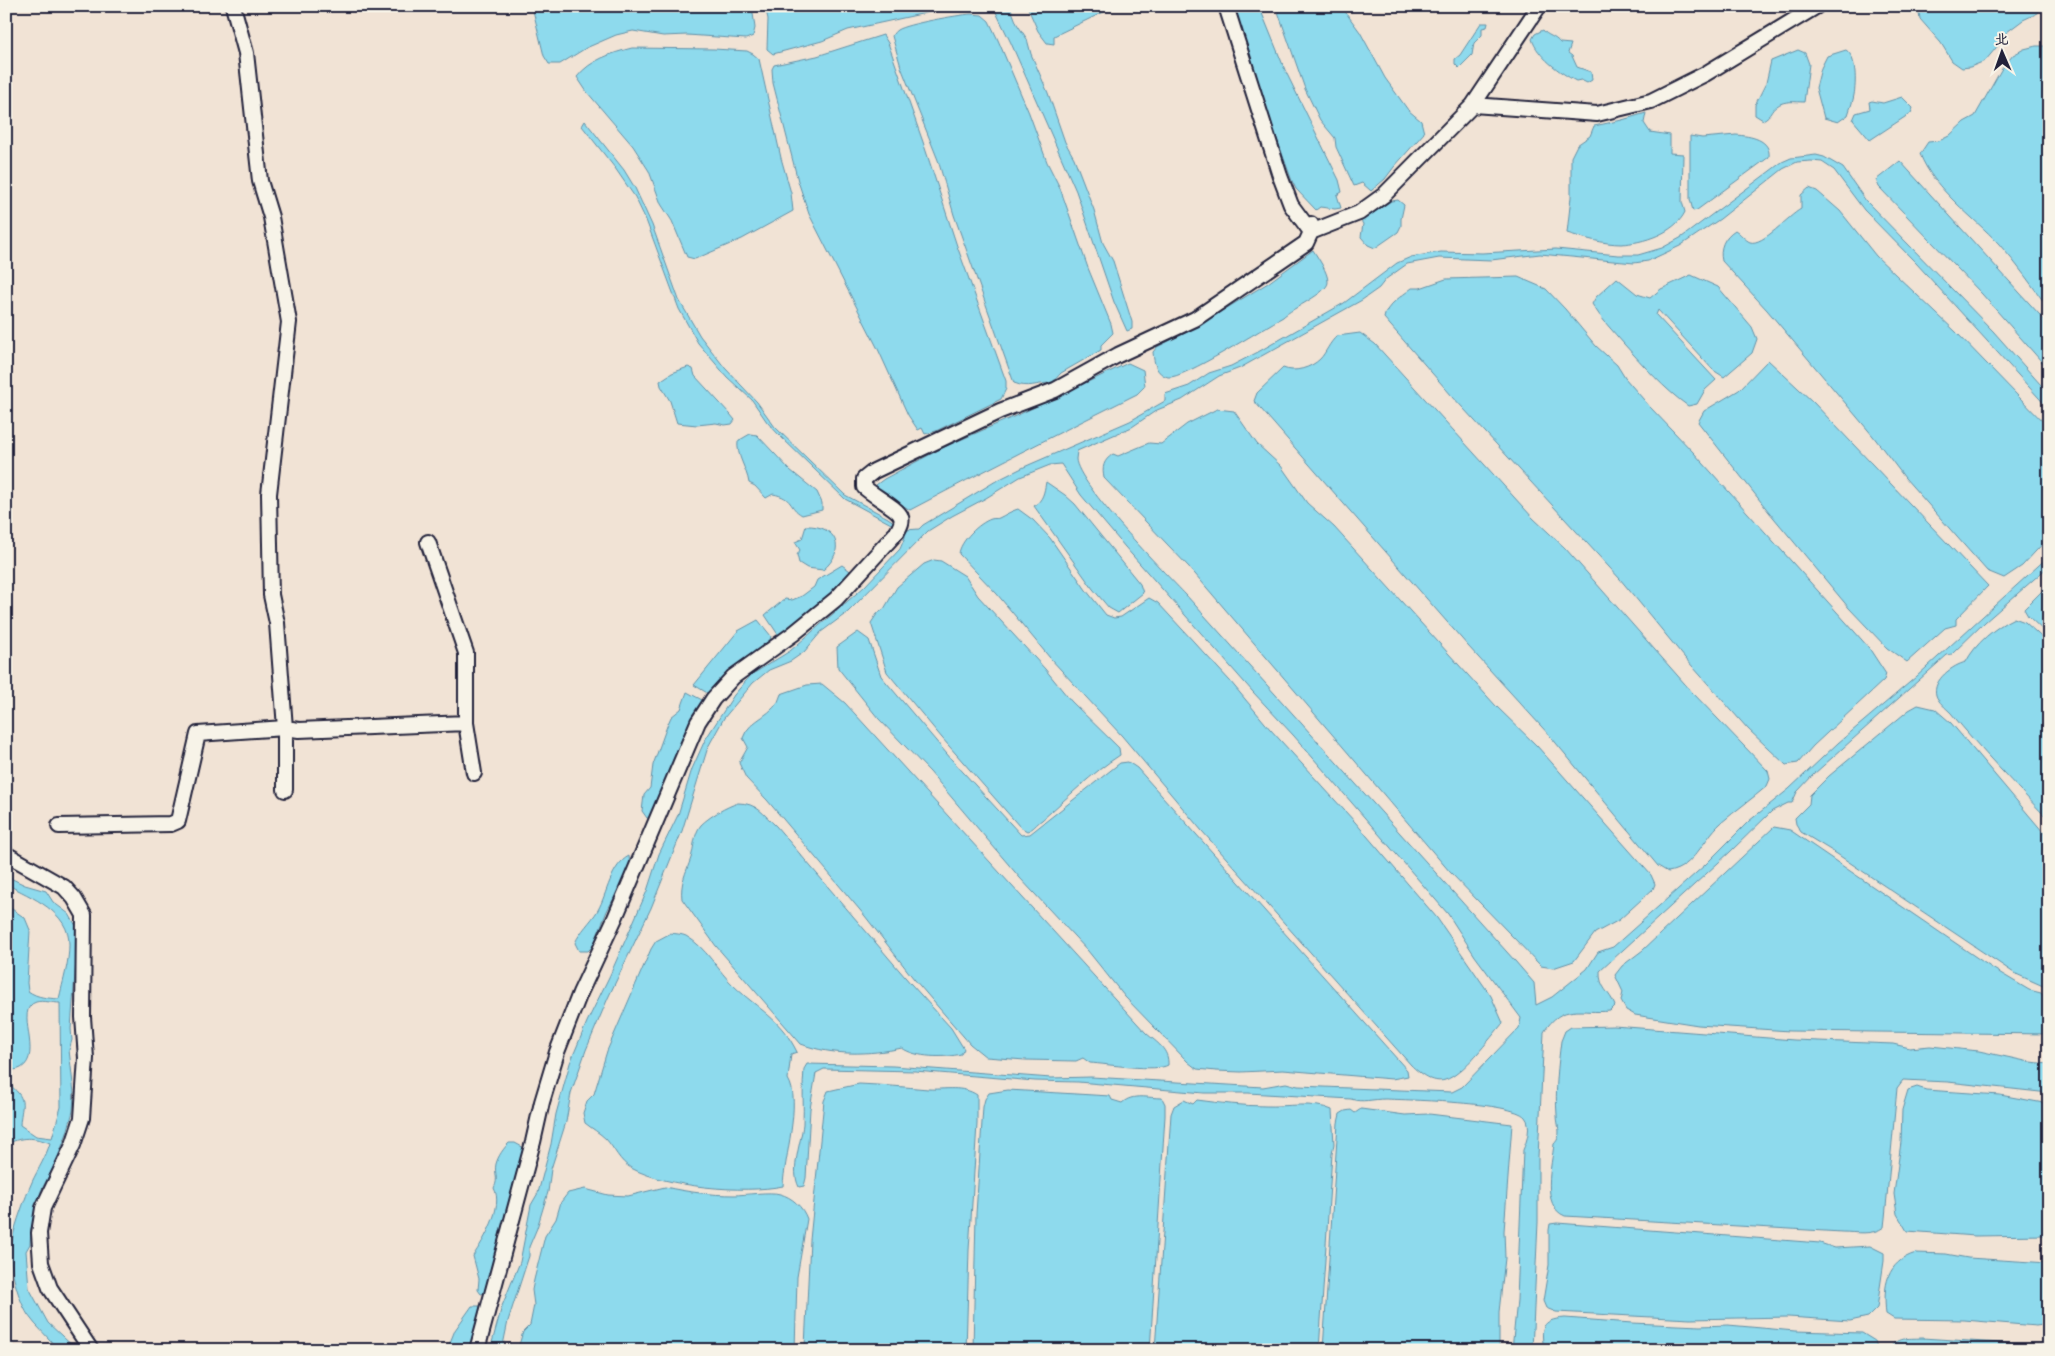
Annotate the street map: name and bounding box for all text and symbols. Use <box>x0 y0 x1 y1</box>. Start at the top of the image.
north arrow <box>1978 28 2028 78</box>
text: 北 <box>1994 31 2009 51</box>

